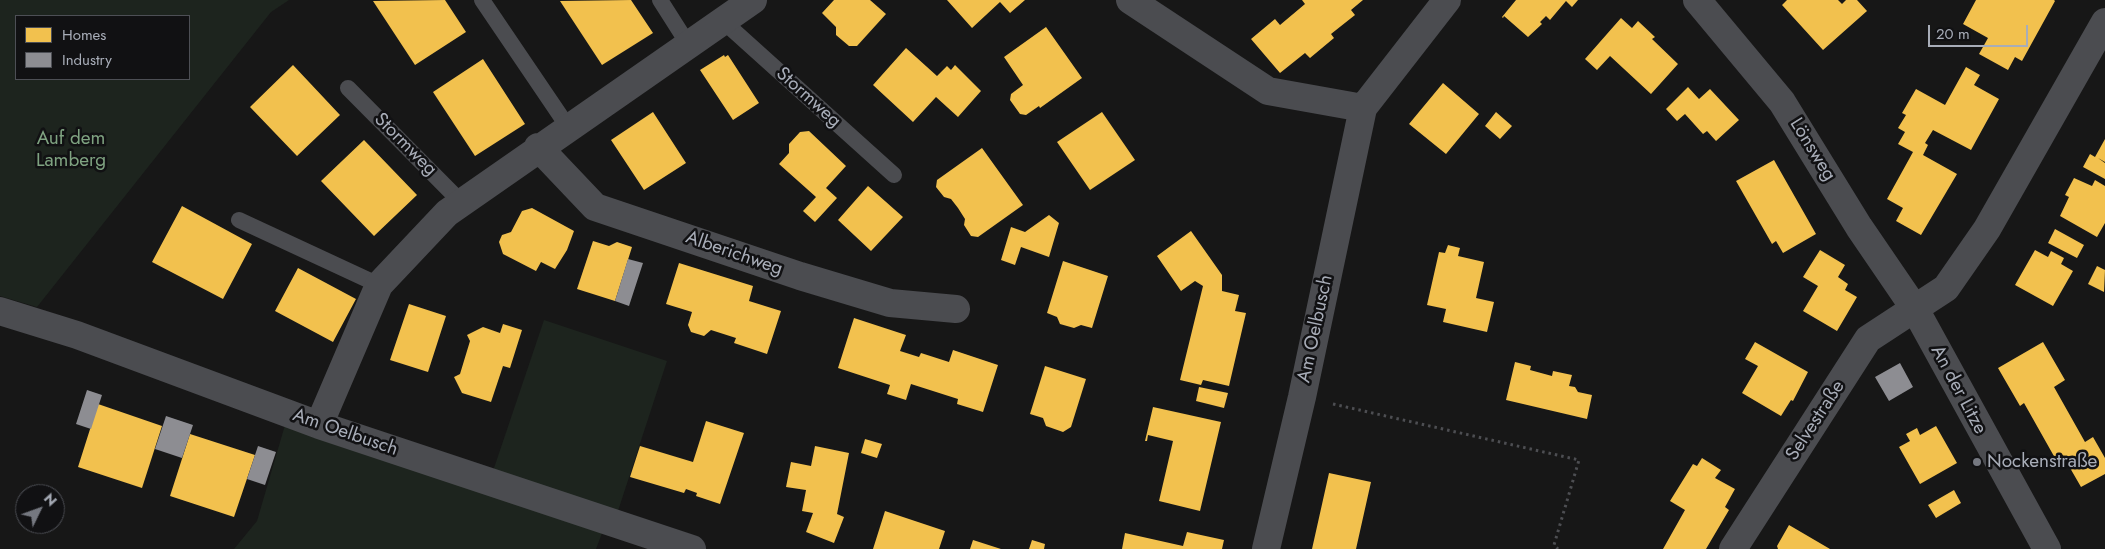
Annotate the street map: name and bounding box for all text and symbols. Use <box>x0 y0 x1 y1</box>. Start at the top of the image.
legend <box>15 15 190 80</box>
scale bar <box>1930 15 2030 47</box>
text: 20 m <box>1936 23 1970 45</box>
text: Homes <box>62 24 106 46</box>
text: Industry <box>62 49 112 71</box>
street label: Stormweg <box>771 63 845 133</box>
street label: Stormweg <box>369 109 441 181</box>
street label: Lönsweg <box>1784 114 1840 186</box>
park label: Auf dem Lamberg <box>36 128 106 172</box>
street label: Alberichweg <box>682 227 786 281</box>
street label: Am Oelbusch <box>1293 273 1339 385</box>
street label: An der Litze <box>1925 342 1991 438</box>
street label: Selvestraße <box>1782 377 1850 465</box>
street label: Am Oelbusch <box>289 404 401 462</box>
place label: Nockenstraße <box>1987 451 2097 473</box>
marker: Nockenstraße <box>1971 456 1983 468</box>
north arrow <box>15 484 65 534</box>
text: N <box>39 489 62 510</box>

